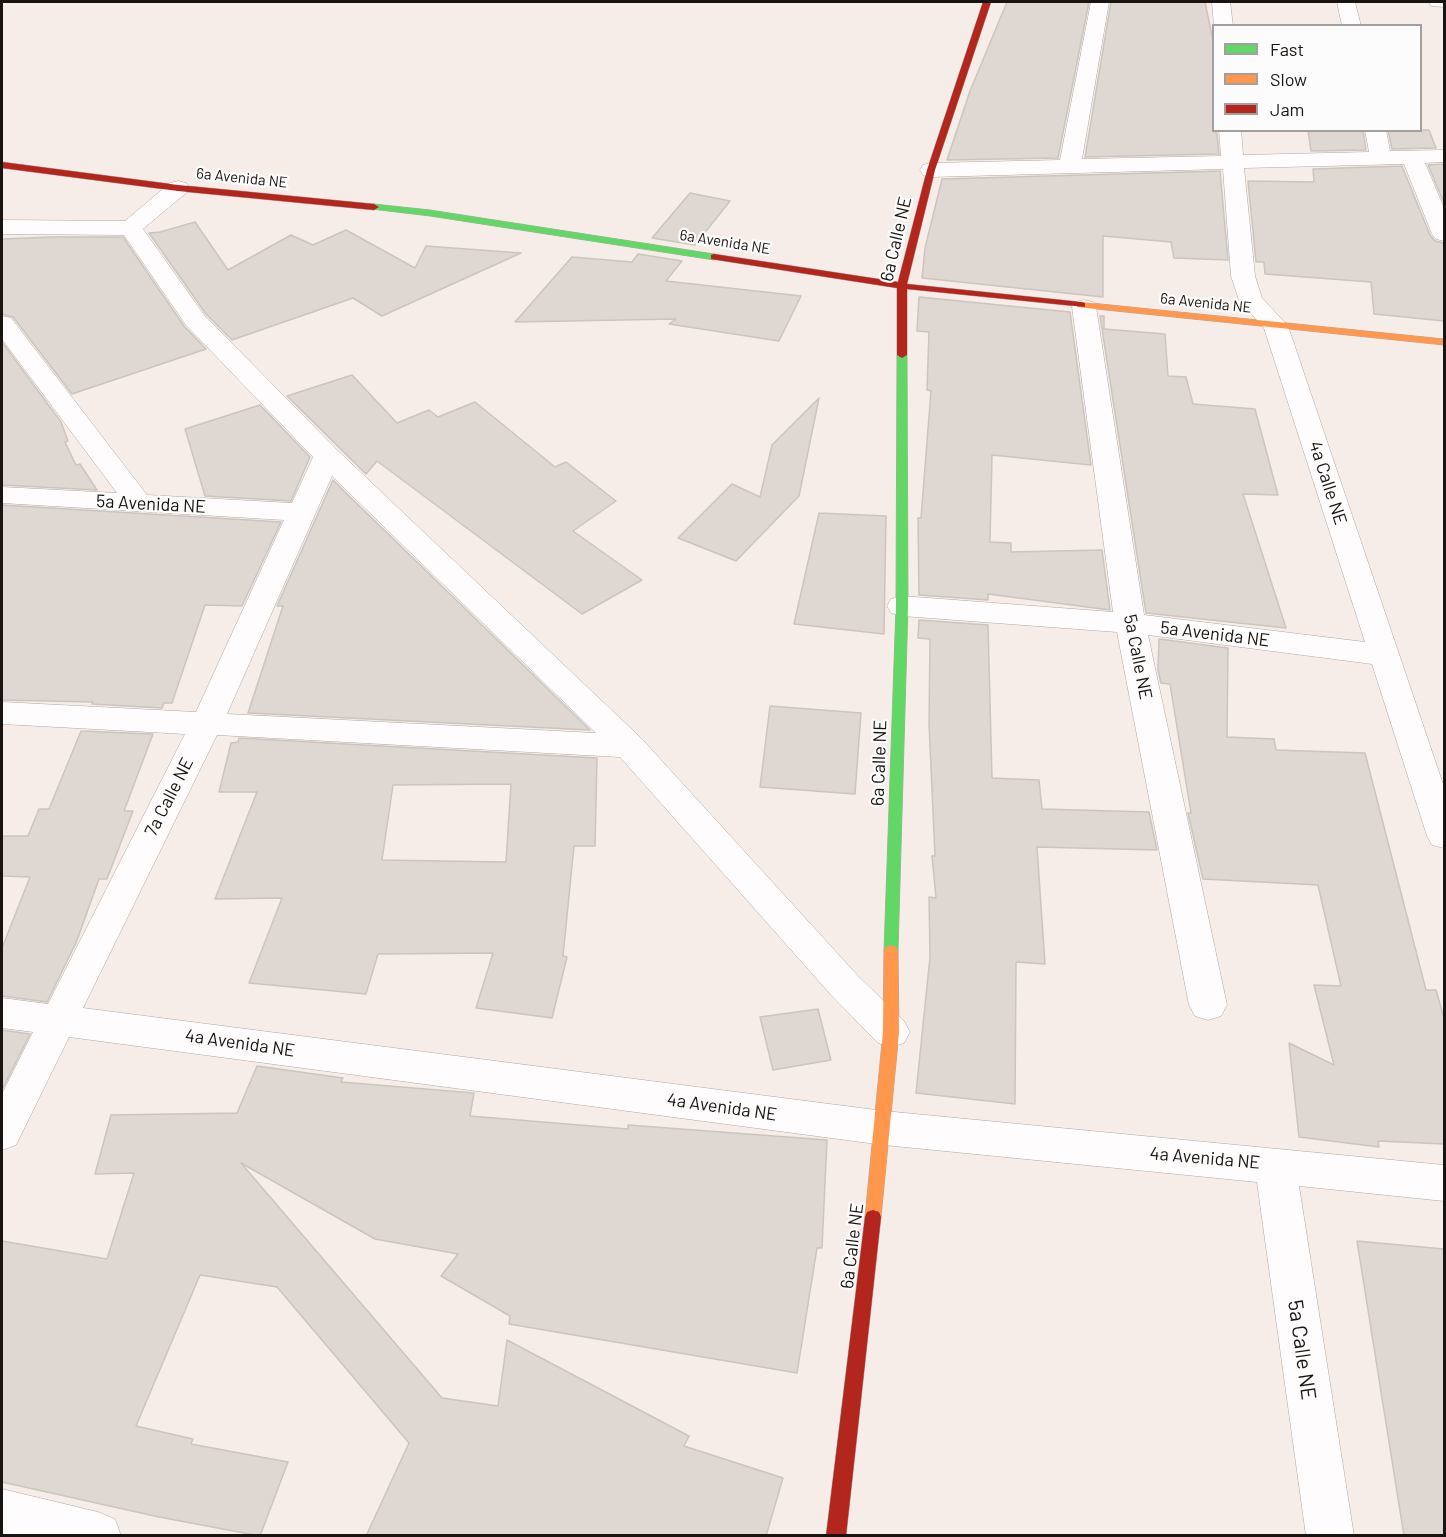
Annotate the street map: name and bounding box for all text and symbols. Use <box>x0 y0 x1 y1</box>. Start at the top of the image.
legend <box>1212 24 1422 132</box>
text: Fast <box>1270 38 1304 60</box>
text: Slow <box>1270 68 1307 90</box>
text: Jam <box>1270 98 1304 120</box>
street label: 6a Avenida NE <box>195 164 289 192</box>
street label: 6a Calle NE <box>876 195 916 283</box>
street label: 6a Avenida NE <box>678 226 772 258</box>
street label: 6a Avenida NE <box>1159 289 1253 317</box>
street label: 4a Calle NE <box>1304 438 1352 528</box>
street label: 5a Avenida NE <box>95 490 207 518</box>
street label: 5a Calle NE <box>1119 613 1157 701</box>
street label: 5a Avenida NE <box>1159 617 1271 651</box>
street label: 6a Calle NE <box>867 719 891 807</box>
street label: 7a Calle NE <box>140 754 198 840</box>
street label: 4a Avenida NE <box>184 1025 296 1061</box>
street label: 4a Avenida NE <box>666 1089 778 1125</box>
street label: 4a Avenida NE <box>1149 1142 1261 1174</box>
street label: 6a Calle NE <box>836 1202 868 1290</box>
street label: 5a Calle NE <box>1283 1298 1321 1402</box>

